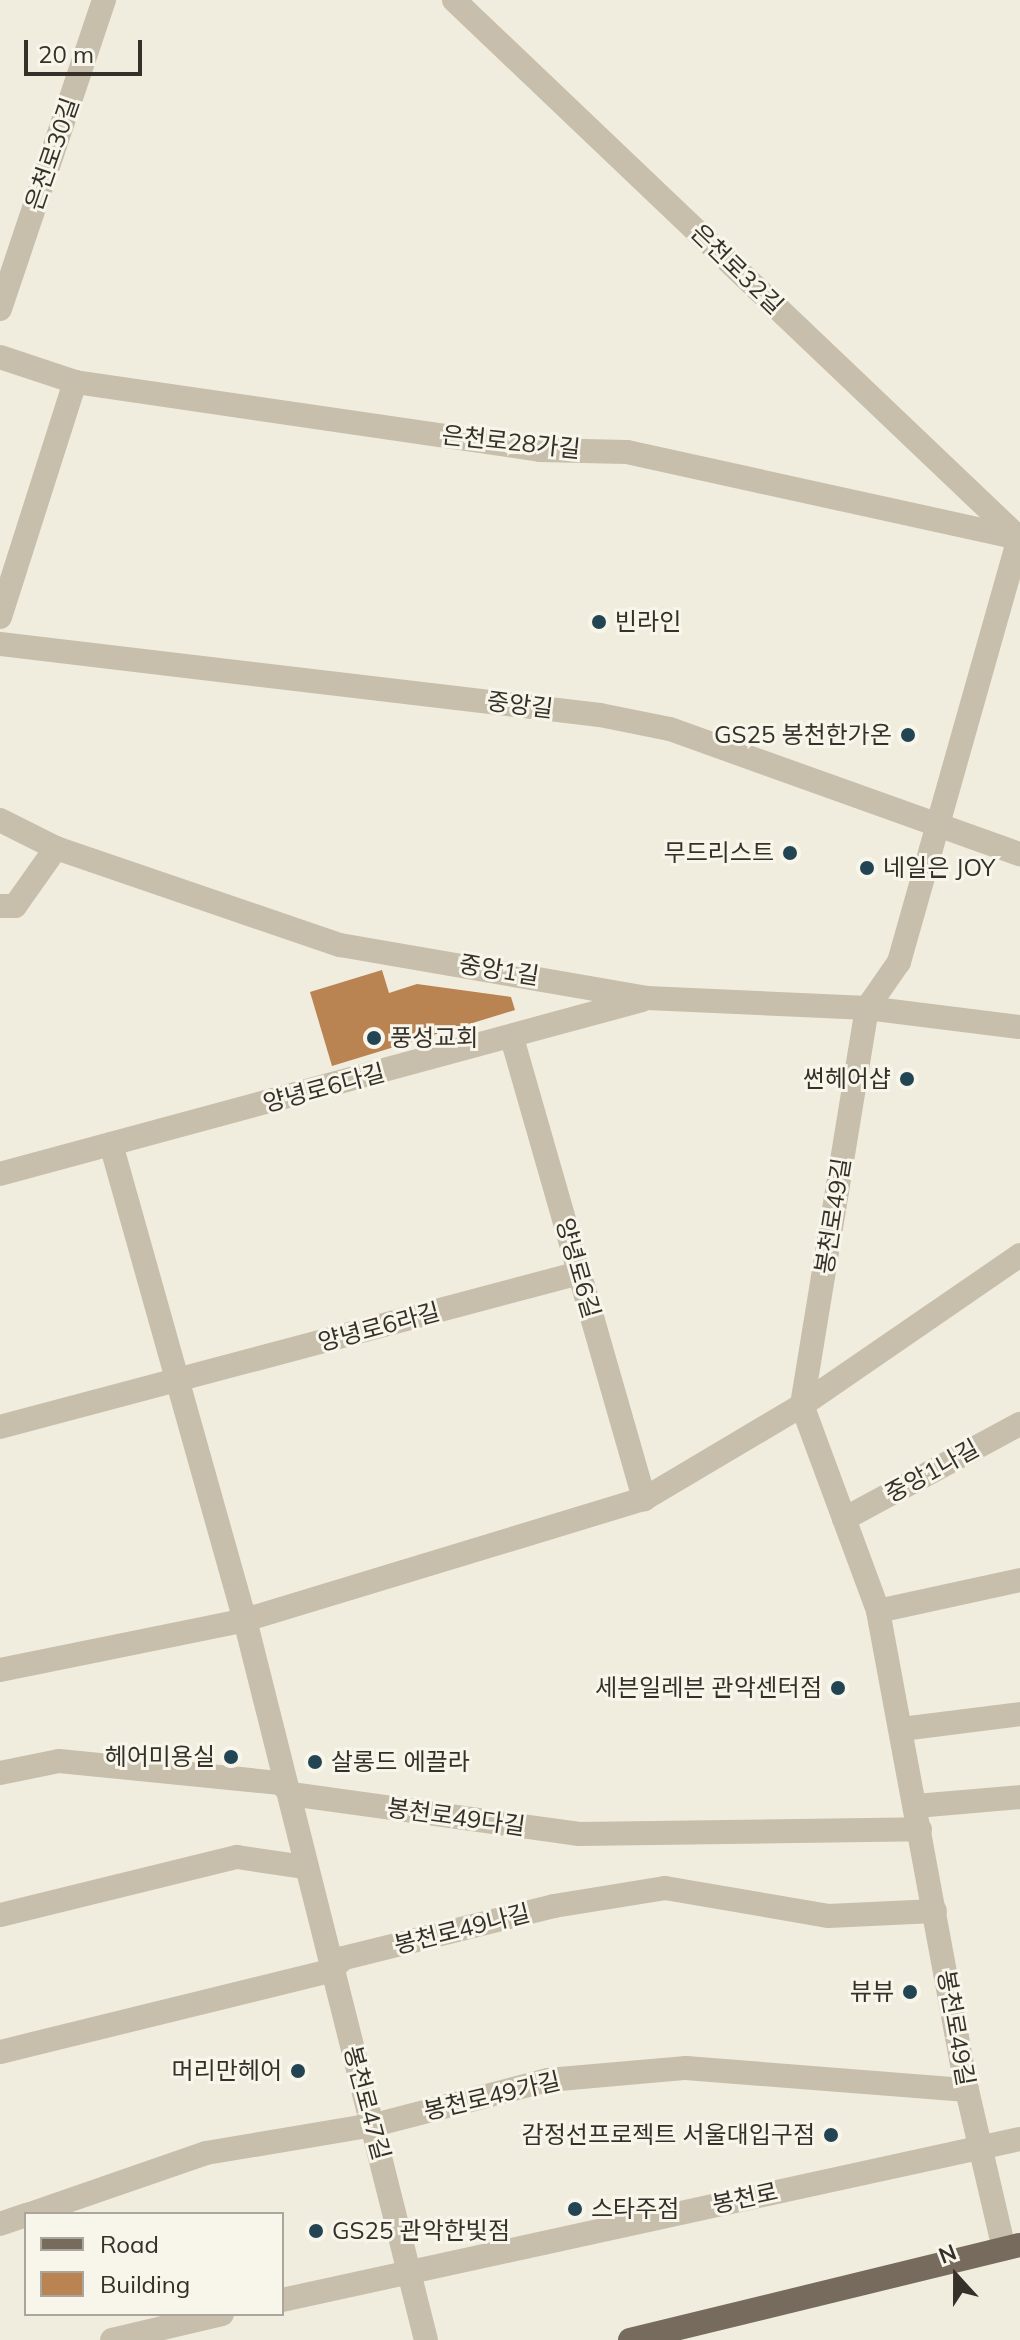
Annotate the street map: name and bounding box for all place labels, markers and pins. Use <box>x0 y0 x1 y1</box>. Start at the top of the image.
place label: 빈라인 <box>615 608 681 636</box>
marker: 빈라인 <box>590 613 608 631</box>
place label: GS25 봉천한가온 <box>714 721 892 749</box>
marker: GS25 봉천한가온 <box>899 726 917 744</box>
place label: 무드리스트 <box>664 839 774 867</box>
marker: 무드리스트 <box>781 844 799 862</box>
place label: 네일은 JOY <box>883 854 995 882</box>
marker: 네일은 JOY <box>858 859 876 877</box>
place label: 풍성교회 <box>390 1024 478 1052</box>
marker: 풍성교회 <box>365 1029 383 1047</box>
place label: 썬헤어샵 <box>803 1065 891 1093</box>
marker: 썬헤어샵 <box>898 1070 916 1088</box>
place label: 세븐일레븐 관악센터점 <box>595 1674 822 1702</box>
marker: 세븐일레븐 관악센터점 <box>829 1679 847 1697</box>
place label: 헤어미용실 <box>105 1743 215 1771</box>
marker: 헤어미용실 <box>222 1748 240 1766</box>
place label: 살롱드 에끌라 <box>331 1748 470 1776</box>
marker: 살롱드 에끌라 <box>306 1753 324 1771</box>
place label: 뷰뷰 <box>850 1978 894 2006</box>
marker: 뷰뷰 <box>901 1983 919 2001</box>
place label: 머리만헤어 <box>172 2057 282 2085</box>
marker: 머리만헤어 <box>289 2062 307 2080</box>
place label: 감정선프로젝트 서울대입구점 <box>522 2121 815 2149</box>
marker: 감정선프로젝트 서울대입구점 <box>822 2126 840 2144</box>
place label: 스타주점 <box>591 2195 679 2223</box>
marker: 스타주점 <box>566 2200 584 2218</box>
place label: GS25 관악한빛점 <box>332 2217 510 2245</box>
marker: GS25 관악한빛점 <box>307 2222 325 2240</box>

